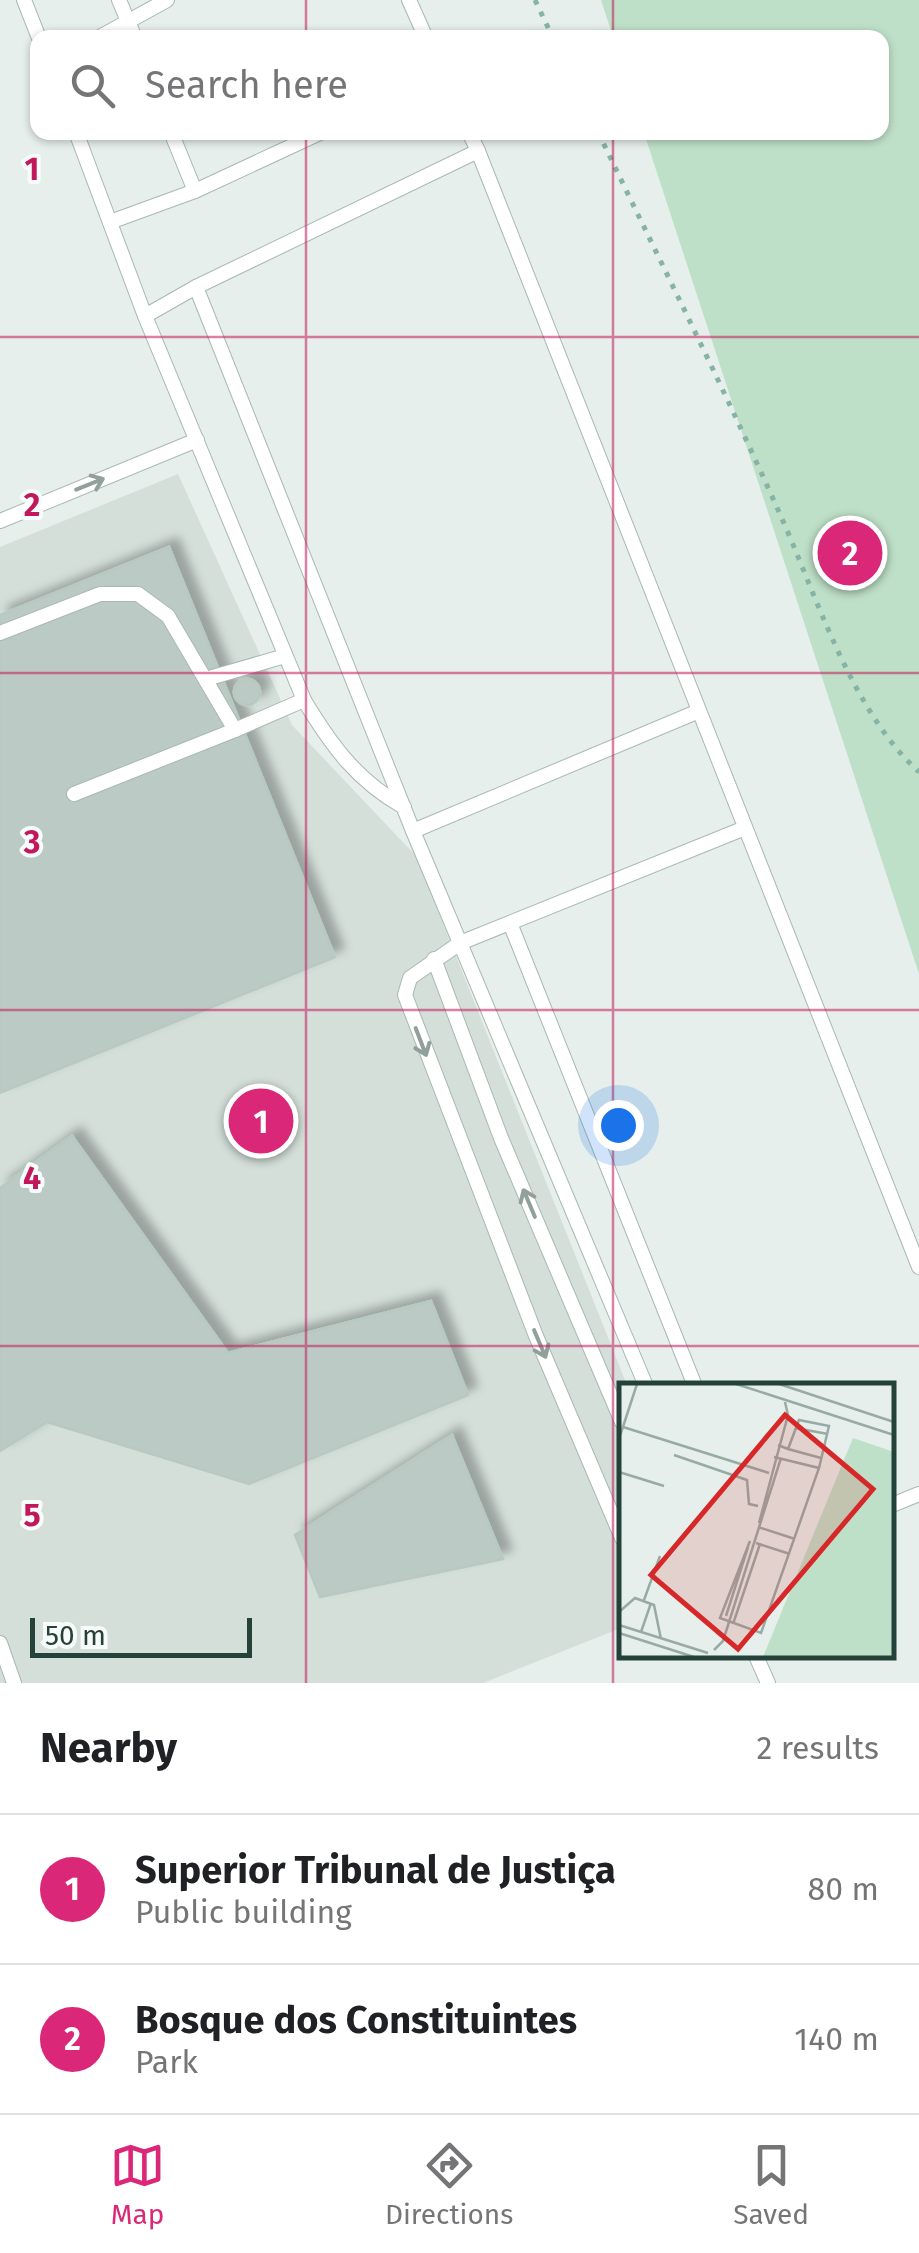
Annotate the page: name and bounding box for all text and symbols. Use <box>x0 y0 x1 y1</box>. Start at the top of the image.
search box <box>30 30 889 140</box>
icon: search <box>65 58 120 113</box>
text: Search here <box>145 62 348 108</box>
text: 1 <box>25 150 39 188</box>
one-way arrow <box>74 474 105 492</box>
text: 2 <box>24 486 40 524</box>
pin: 2 <box>818 516 882 590</box>
text: 3 <box>23 823 40 861</box>
one-way arrow <box>414 1026 432 1056</box>
pin: 1 <box>228 1084 294 1158</box>
your location <box>593 1100 644 1151</box>
text: 4 <box>23 1159 41 1197</box>
one-way arrow <box>518 1188 536 1219</box>
one-way arrow <box>532 1329 550 1359</box>
inset map <box>619 1383 894 1658</box>
text: 5 <box>23 1496 41 1534</box>
scale bar <box>30 1613 252 1658</box>
text: 50 m <box>45 1619 106 1652</box>
text: Nearby <box>40 1723 177 1773</box>
text: 2 results <box>756 1729 879 1767</box>
text: Superior Tribunal de Justiça <box>135 1847 616 1893</box>
text: 1 <box>65 1870 80 1908</box>
text: 80 m <box>808 1870 879 1908</box>
text: Public building <box>135 1893 352 1931</box>
text: Bosque dos Constituintes <box>135 1997 577 2043</box>
text: 2 <box>64 2020 81 2058</box>
text: 140 m <box>794 2020 879 2058</box>
text: Park <box>135 2043 198 2081</box>
tab: Map <box>110 2138 165 2231</box>
tab: Directions <box>385 2138 513 2231</box>
tab: Saved <box>733 2138 809 2231</box>

